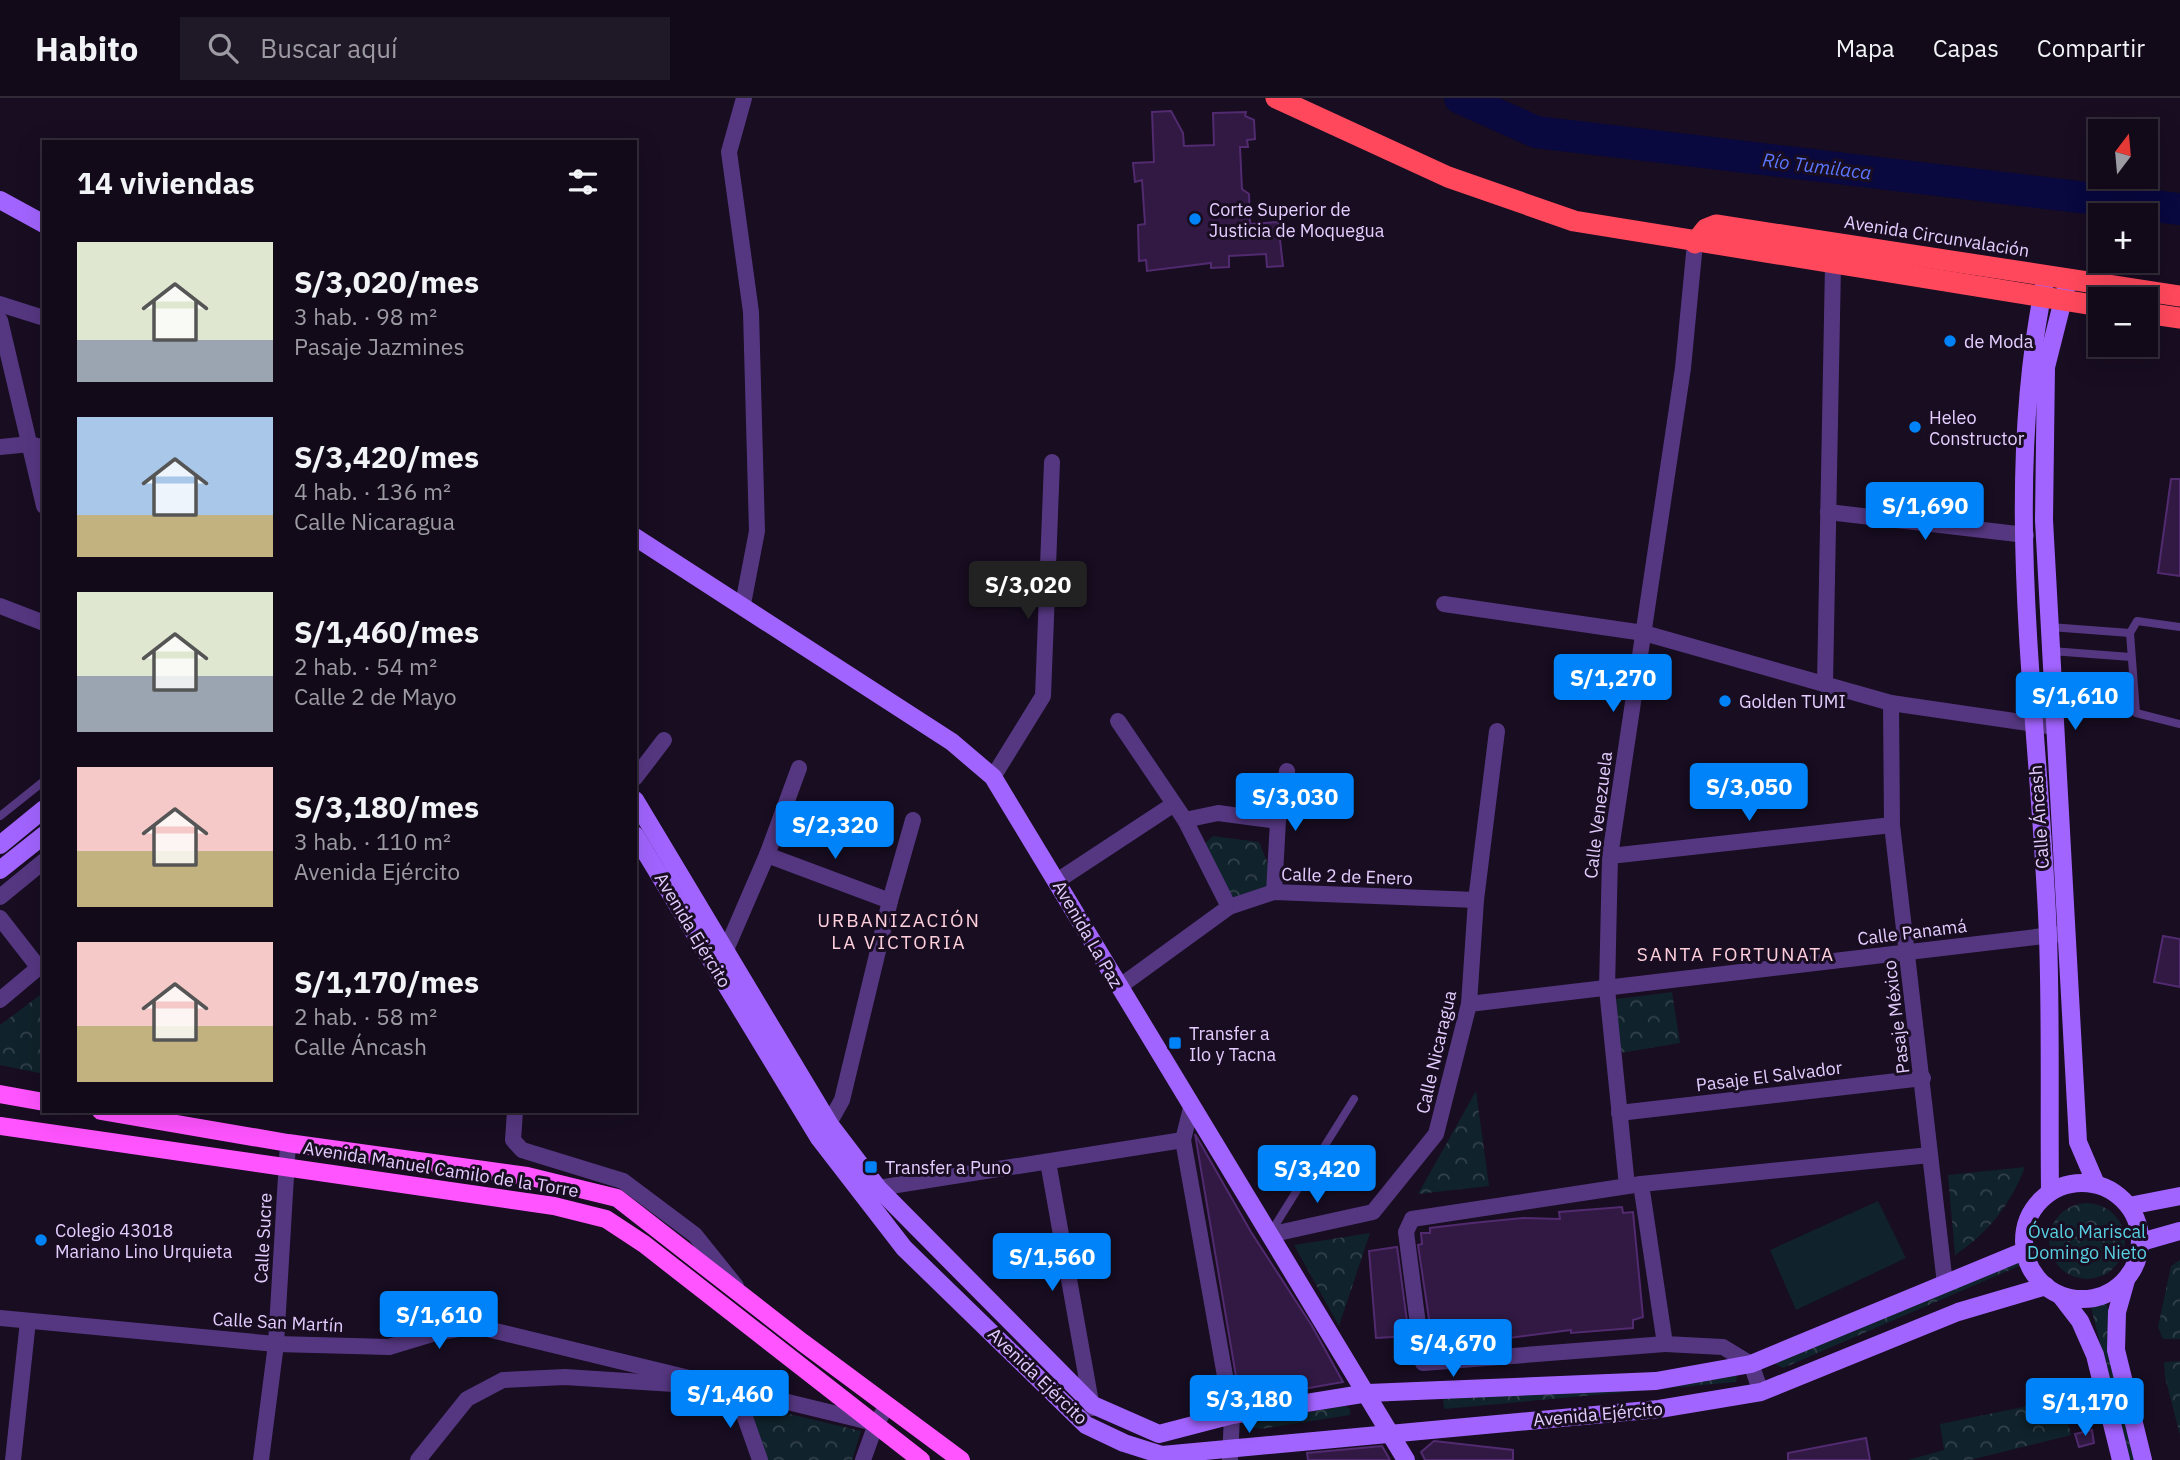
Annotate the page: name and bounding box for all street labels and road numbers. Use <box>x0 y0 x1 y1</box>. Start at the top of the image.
street label: Avenida Circunvalación <box>1843 210 2031 262</box>
street label: Calle Venezuela <box>1579 750 1617 880</box>
street label: Calle Áncash <box>2024 764 2054 870</box>
street label: Calle 2 de Enero <box>1281 862 1413 890</box>
street label: Avenida Ejército <box>650 868 736 992</box>
street label: Avenida La Paz <box>1048 876 1128 992</box>
street label: Calle Panamá <box>1856 914 1968 950</box>
street label: Pasaje México <box>1878 959 1914 1075</box>
street label: Calle Nicaragua <box>1411 988 1461 1116</box>
street label: Pasaje El Salvador <box>1695 1056 1844 1096</box>
street label: Avenida Manuel Camilo de la Torre <box>302 1136 580 1202</box>
street label: Calle Sucre <box>249 1192 277 1284</box>
street label: Calle San Martín <box>212 1307 344 1337</box>
street label: Avenida Ejército <box>983 1323 1093 1429</box>
street label: Avenida Ejército <box>1532 1397 1664 1431</box>

